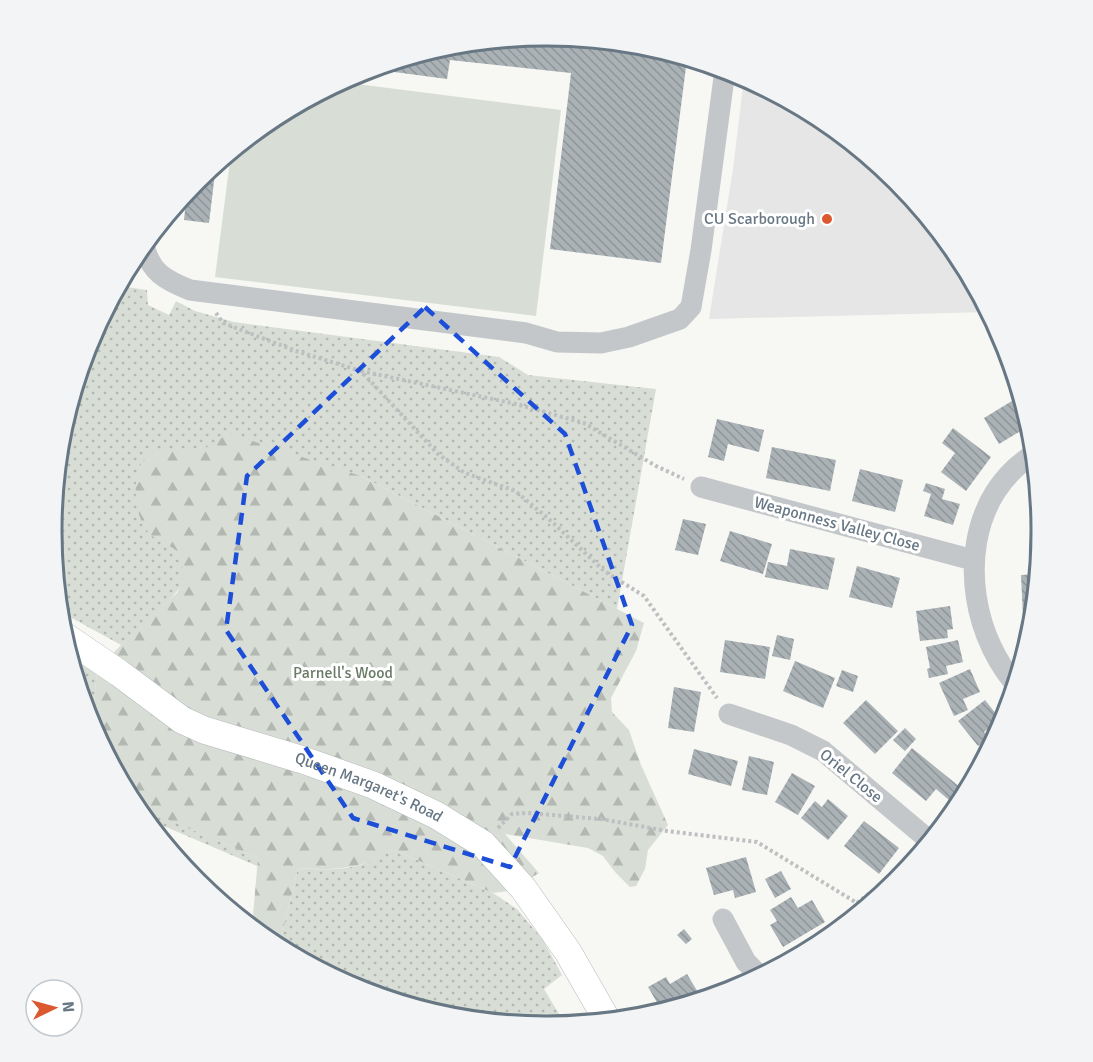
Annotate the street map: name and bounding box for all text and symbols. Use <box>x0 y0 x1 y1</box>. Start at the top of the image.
place label: CU Scarborough <box>704 209 815 229</box>
marker: CU Scarborough <box>820 212 834 226</box>
street label: Weaponness Valley Close <box>752 492 922 556</box>
park label: Parnell's Wood <box>293 663 393 683</box>
street label: Oriel Close <box>816 745 886 807</box>
street label: Queen Margaret's Road <box>292 748 446 827</box>
north arrow <box>24 978 84 1038</box>
text: N <box>57 1000 78 1013</box>

